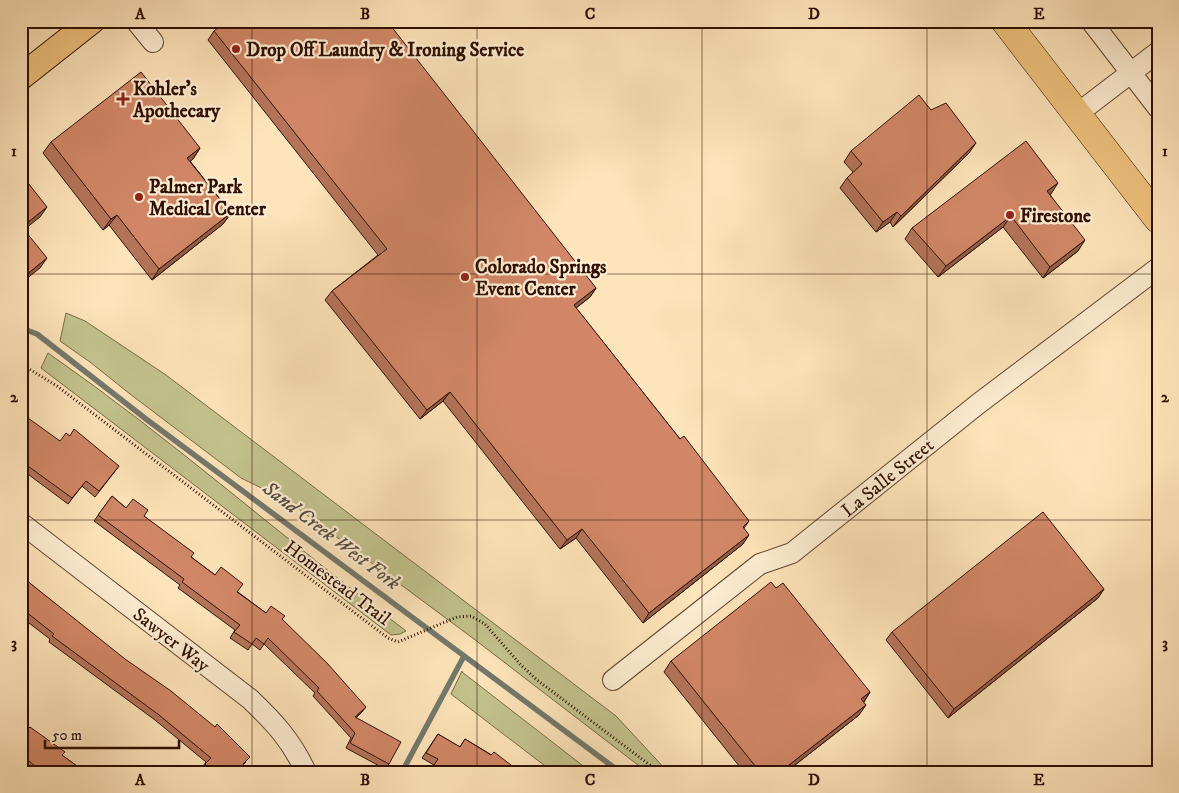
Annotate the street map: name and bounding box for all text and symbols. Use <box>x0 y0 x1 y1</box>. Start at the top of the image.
text: A <box>134 4 146 24</box>
text: B <box>360 4 370 24</box>
text: C <box>585 4 595 24</box>
text: D <box>808 4 820 24</box>
text: E <box>1033 4 1045 24</box>
place label: Drop Off Laundry & Ironing Service <box>246 39 524 62</box>
marker: Drop Off Laundry & Ironing Service <box>230 43 242 55</box>
place label: Kohler's Apothecary <box>132 78 221 123</box>
marker: Kohler's Apothecary <box>117 93 129 105</box>
text: 1 <box>11 141 17 161</box>
text: 1 <box>1162 141 1168 161</box>
place label: Palmer Park Medical Center <box>149 176 267 221</box>
marker: Palmer Park Medical Center <box>133 191 145 203</box>
place label: Firestone <box>1020 205 1091 228</box>
marker: Firestone <box>1004 209 1016 221</box>
place label: Colorado Springs Event Center <box>475 256 607 301</box>
marker: Colorado Springs Event Center <box>459 271 471 283</box>
text: 2 <box>10 387 19 407</box>
text: 2 <box>1161 387 1170 407</box>
street label: La Salle Street <box>837 434 939 522</box>
water label: Sand Creek West Fork <box>257 476 405 596</box>
street label: Homestead Trail <box>279 536 395 631</box>
street label: Sawyer Way <box>128 603 215 678</box>
text: 3 <box>11 633 17 653</box>
text: 3 <box>1162 633 1168 653</box>
scale bar <box>45 718 179 750</box>
text: 50 m <box>52 726 82 745</box>
text: A <box>134 770 146 790</box>
text: B <box>360 770 370 790</box>
text: C <box>585 770 595 790</box>
text: D <box>808 770 820 790</box>
text: E <box>1033 770 1045 790</box>

